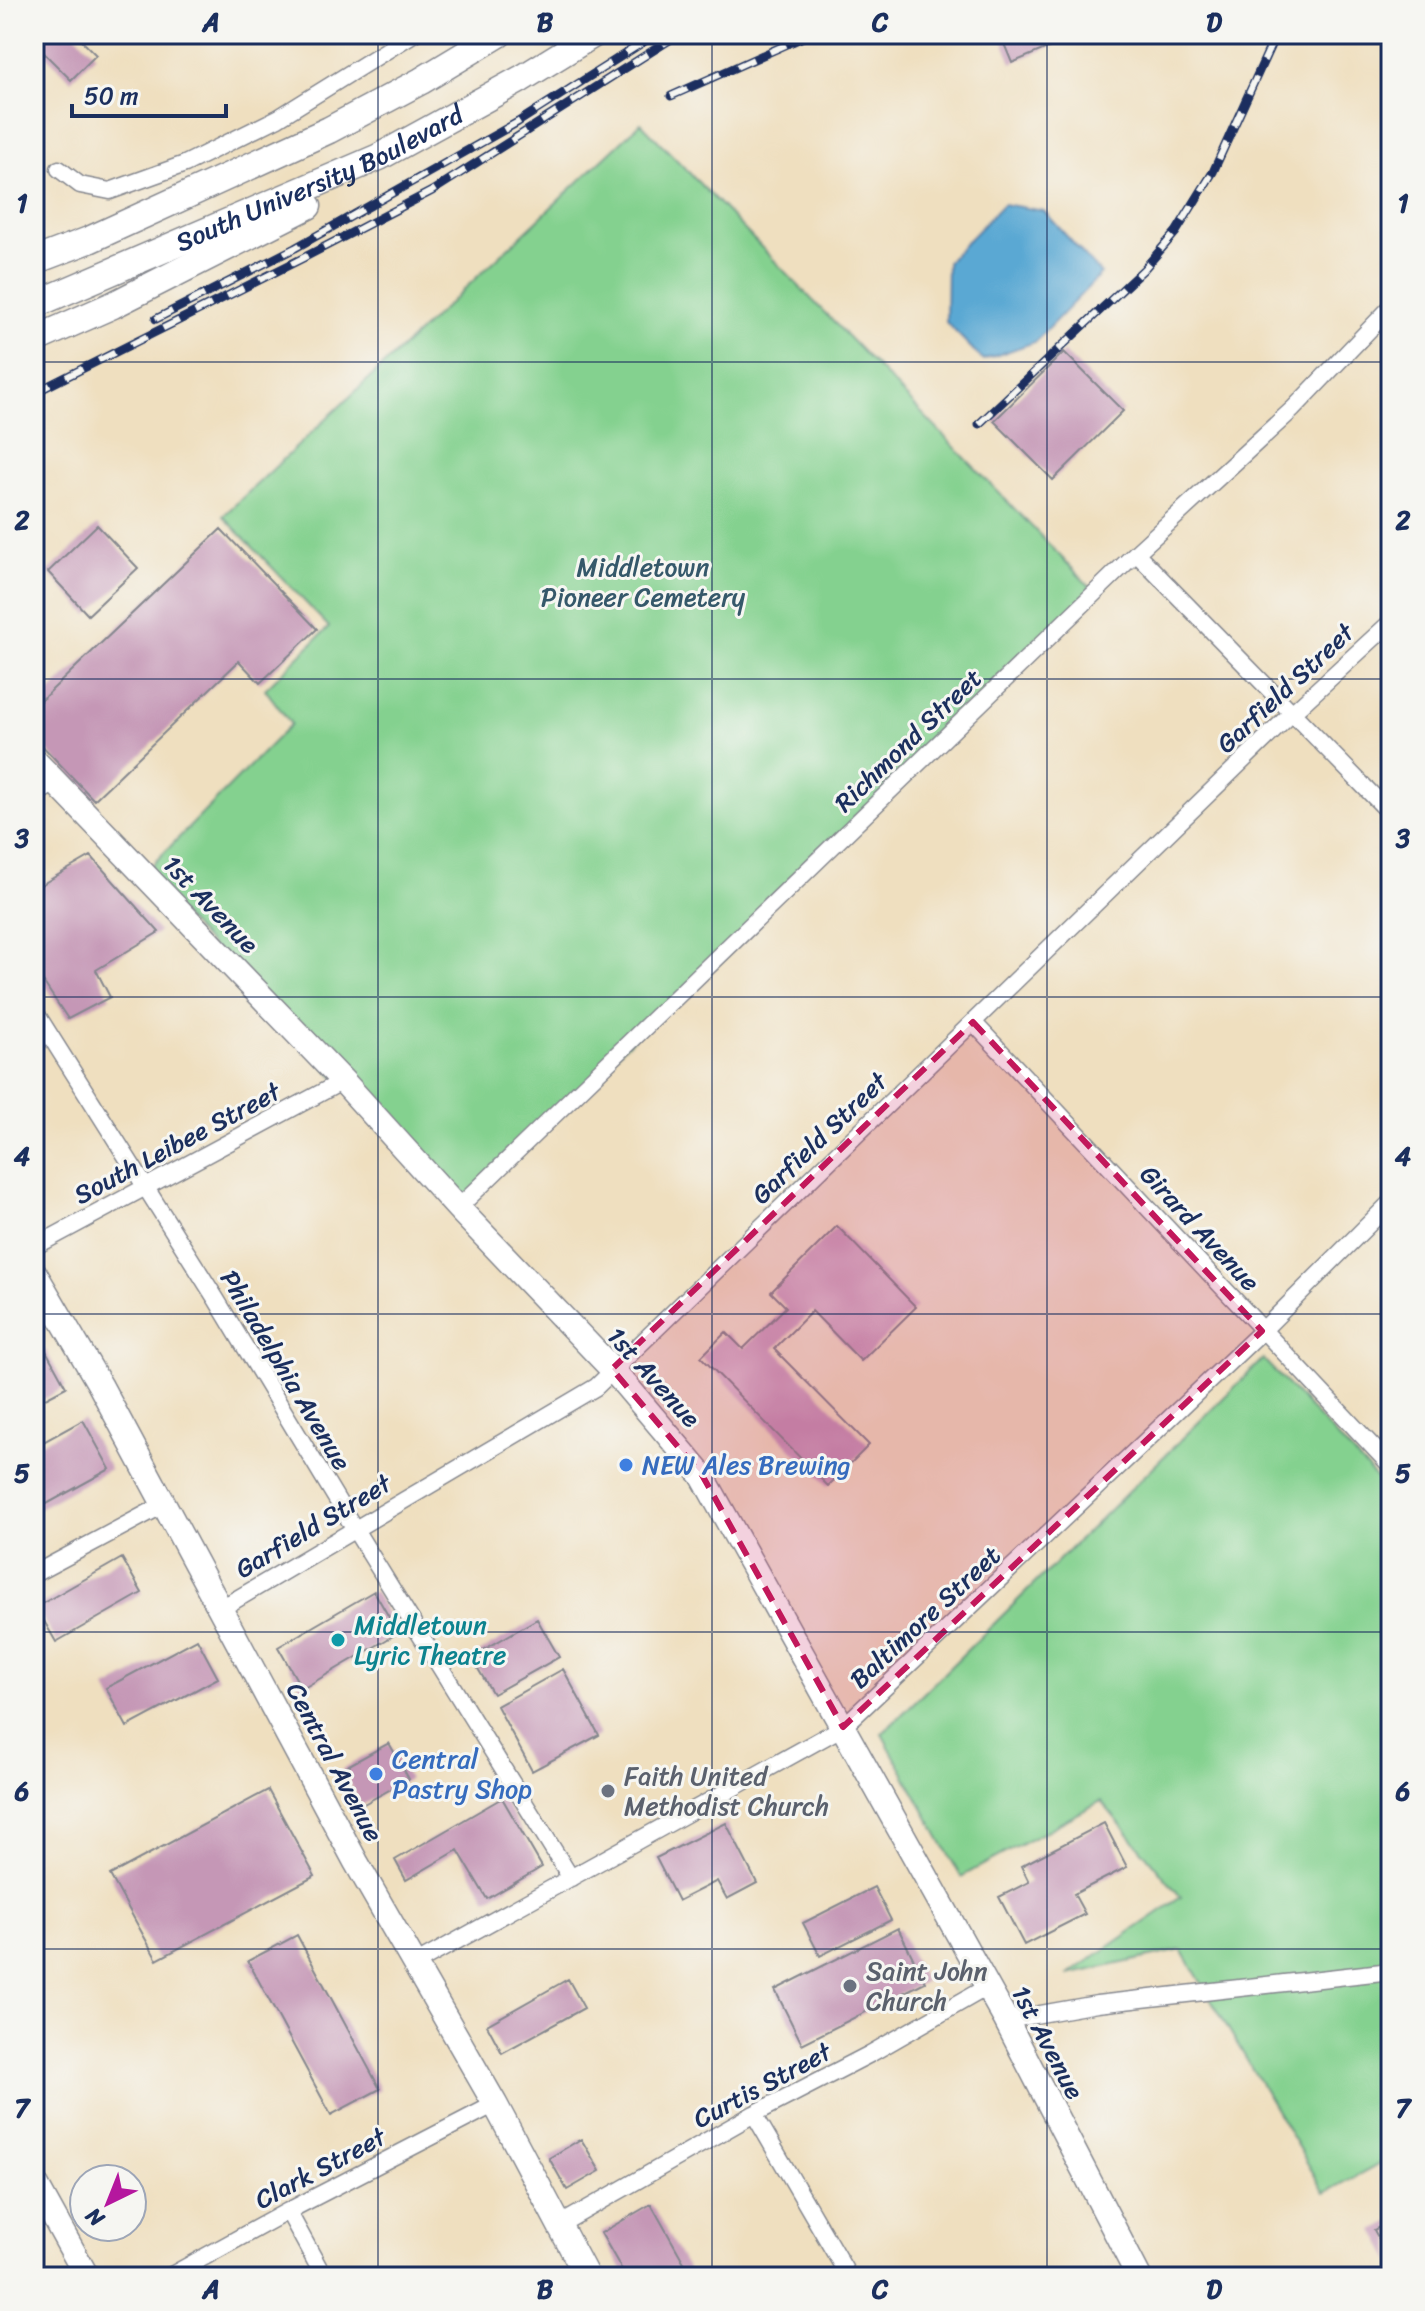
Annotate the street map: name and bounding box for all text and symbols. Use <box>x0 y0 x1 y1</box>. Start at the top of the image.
text: A <box>201 0 220 45</box>
text: B <box>537 0 554 45</box>
text: C <box>871 0 889 45</box>
text: D <box>1206 0 1222 45</box>
scale bar <box>72 68 226 118</box>
text: 50 m <box>84 75 139 117</box>
street label: South University Boulevard <box>168 91 474 265</box>
text: 1 <box>16 180 28 226</box>
text: 1 <box>1397 180 1409 226</box>
text: 2 <box>13 497 30 543</box>
text: 2 <box>1394 497 1411 543</box>
park label: Middletown Pioneer Cemetery <box>541 544 746 620</box>
street label: Garfield Street <box>1205 610 1366 765</box>
street label: Richmond Street <box>823 657 993 823</box>
text: 3 <box>14 815 30 861</box>
text: 3 <box>1395 815 1411 861</box>
street label: 1st Avenue <box>151 843 271 965</box>
street label: Garfield Street <box>740 1059 899 1216</box>
street label: South Leibee Street <box>65 1068 290 1217</box>
text: 4 <box>14 1133 30 1179</box>
text: 4 <box>1395 1133 1411 1179</box>
street label: Girard Avenue <box>1128 1153 1272 1303</box>
street label: Philadelphia Avenue <box>208 1260 364 1480</box>
street label: 1st Avenue <box>595 1315 713 1439</box>
place label: NEW Ales Brewing <box>642 1442 851 1488</box>
text: 5 <box>14 1450 30 1496</box>
text: 5 <box>1395 1450 1411 1496</box>
marker: NEW Ales Brewing <box>617 1456 635 1474</box>
street label: Garfield Street <box>226 1460 402 1591</box>
street label: Baltimore Street <box>838 1534 1012 1700</box>
place label: Middletown Lyric Theatre <box>354 1602 506 1678</box>
marker: Middletown Lyric Theatre <box>329 1631 347 1649</box>
street label: Central Avenue <box>273 1674 397 1850</box>
place label: Central Pastry Shop <box>392 1736 532 1812</box>
place label: Faith United Methodist Church <box>624 1753 829 1829</box>
marker: Central Pastry Shop <box>367 1765 385 1783</box>
text: 6 <box>14 1768 30 1814</box>
text: 6 <box>1395 1768 1411 1814</box>
marker: Faith United Methodist Church <box>599 1782 617 1800</box>
place label: Saint John Church <box>866 1948 987 2024</box>
street label: 1st Avenue <box>999 1976 1098 2108</box>
marker: Saint John Church <box>841 1977 859 1995</box>
street label: Curtis Street <box>684 2028 841 2141</box>
text: 7 <box>15 2085 32 2131</box>
text: 7 <box>1396 2085 1413 2131</box>
street label: Clark Street <box>246 2113 395 2222</box>
north arrow <box>68 2163 148 2243</box>
text: N <box>75 2197 114 2237</box>
text: A <box>201 2266 220 2311</box>
text: B <box>537 2266 554 2311</box>
text: C <box>871 2266 889 2311</box>
text: D <box>1206 2266 1222 2311</box>

